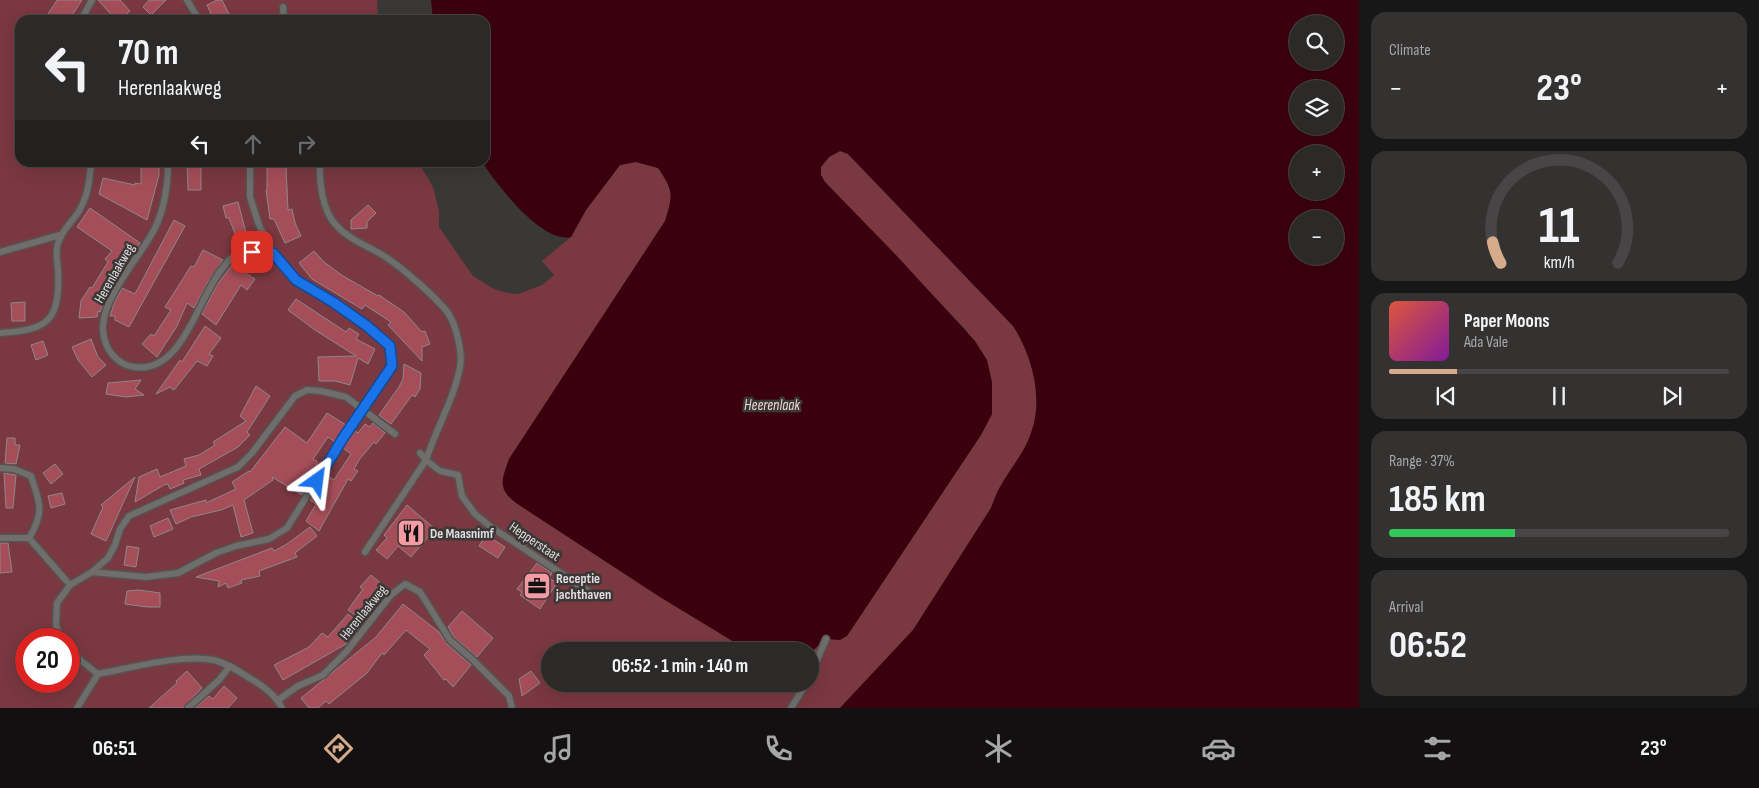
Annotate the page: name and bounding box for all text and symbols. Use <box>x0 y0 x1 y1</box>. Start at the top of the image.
map controls <box>1289 15 1344 265</box>
button: search <box>1289 15 1344 70</box>
text: 70 m <box>118 32 178 75</box>
icon: left <box>35 35 100 100</box>
text: Climate <box>1389 41 1431 60</box>
text: 23° <box>1536 66 1582 111</box>
text: − <box>1389 72 1403 105</box>
text: + <box>1715 72 1729 105</box>
text: Herenlaakweg <box>118 75 222 102</box>
button: layers <box>1289 80 1344 135</box>
icon: left <box>186 130 214 158</box>
icon: ahead <box>239 130 267 158</box>
icon: right <box>292 130 320 158</box>
button: + <box>1289 145 1344 200</box>
text: 11 <box>1539 195 1579 258</box>
button: − <box>1289 210 1344 265</box>
pin <box>231 231 273 273</box>
icon: arrive <box>238 238 266 266</box>
street label: Herenlaakweg <box>91 240 138 306</box>
text: km/h <box>1544 252 1574 273</box>
text: Paper Moons <box>1464 310 1550 333</box>
text: Ada Vale <box>1464 333 1508 352</box>
icon: previous <box>1432 382 1460 410</box>
icon: pause <box>1545 382 1573 410</box>
icon: next <box>1658 382 1686 410</box>
water label: Heerenlaak <box>744 396 800 415</box>
text: Range · 37% <box>1389 452 1455 471</box>
position arrow <box>290 454 342 506</box>
text: 185 km <box>1389 477 1486 522</box>
restaurant icon: De Maasnimf <box>396 518 426 548</box>
street label: Hepperstaat <box>506 518 564 565</box>
place label: De Maasnimf <box>430 525 494 542</box>
place label: Receptie jachthaven <box>555 570 611 603</box>
office icon: Receptie jachthaven <box>522 571 552 601</box>
street label: Herenlaakweg <box>336 581 391 643</box>
text: Arrival <box>1389 598 1423 617</box>
text: 06:52 <box>1389 623 1467 668</box>
speed limit sign: 20 <box>15 628 80 693</box>
text: 06:52 · 1 min · 140 m <box>612 655 748 678</box>
icon: directions <box>321 731 356 766</box>
icon: music <box>541 731 576 766</box>
icon: phone <box>761 731 796 766</box>
icon: climate <box>981 731 1016 766</box>
icon: car <box>1201 731 1236 766</box>
icon: filters <box>1420 731 1455 766</box>
text: 06:51 <box>92 735 136 762</box>
text: 23° <box>1640 735 1667 762</box>

